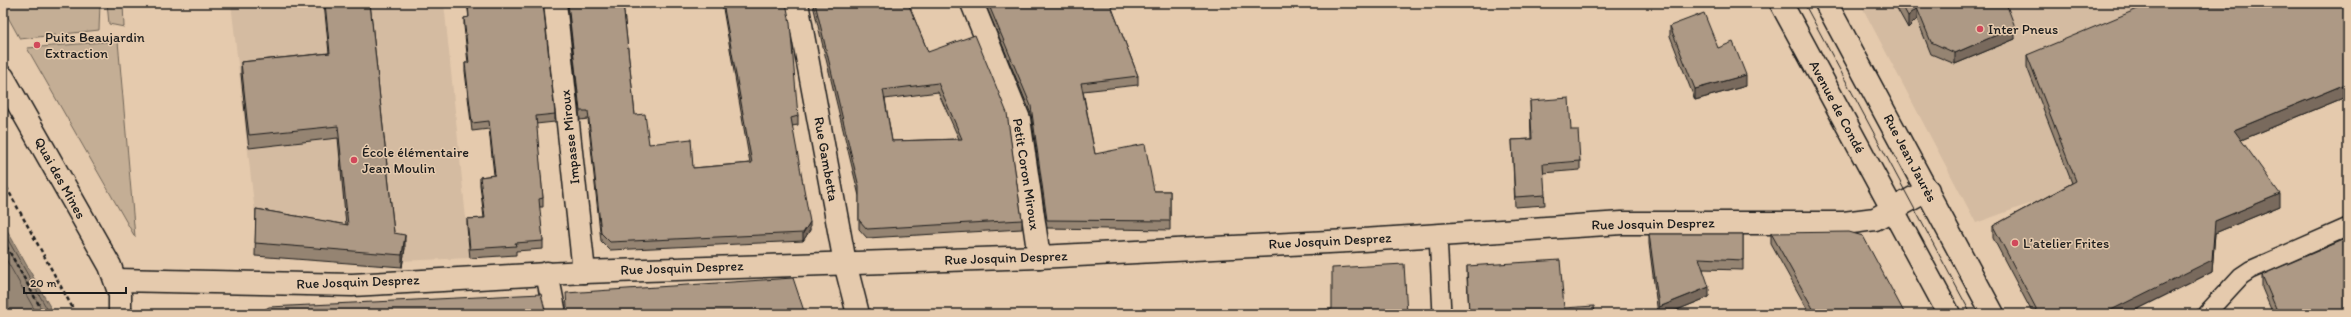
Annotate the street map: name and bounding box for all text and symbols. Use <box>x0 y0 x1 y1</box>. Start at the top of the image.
place label: Inter Pneus <box>1988 21 2058 38</box>
marker: Inter Pneus <box>1975 24 1985 34</box>
place label: Puits Beaujardin Extraction <box>45 29 145 62</box>
marker: Puits Beaujardin Extraction <box>32 40 42 50</box>
street label: Avenue de Condé <box>1805 58 1869 157</box>
street label: Impasse Miroux <box>557 89 583 185</box>
street label: Rue Jean Jaurès <box>1880 111 1940 205</box>
street label: Rue Gambetta <box>810 115 842 203</box>
street label: Petit Coron Miroux <box>1009 117 1043 231</box>
street label: Quai des Mines <box>31 134 89 222</box>
place label: École élémentaire Jean Moulin <box>362 144 469 177</box>
marker: École élémentaire Jean Moulin <box>349 155 359 165</box>
street label: Rue Josquin Desprez <box>1591 214 1715 234</box>
street label: Rue Josquin Desprez <box>1268 229 1392 253</box>
place label: L’atelier Frites <box>2023 235 2109 252</box>
marker: L’atelier Frites <box>2010 238 2020 248</box>
street label: Rue Josquin Desprez <box>944 247 1068 269</box>
street label: Rue Josquin Desprez <box>620 257 744 279</box>
scale bar <box>24 269 126 295</box>
street label: Rue Josquin Desprez <box>296 271 420 293</box>
text: 20 m <box>30 276 57 290</box>

